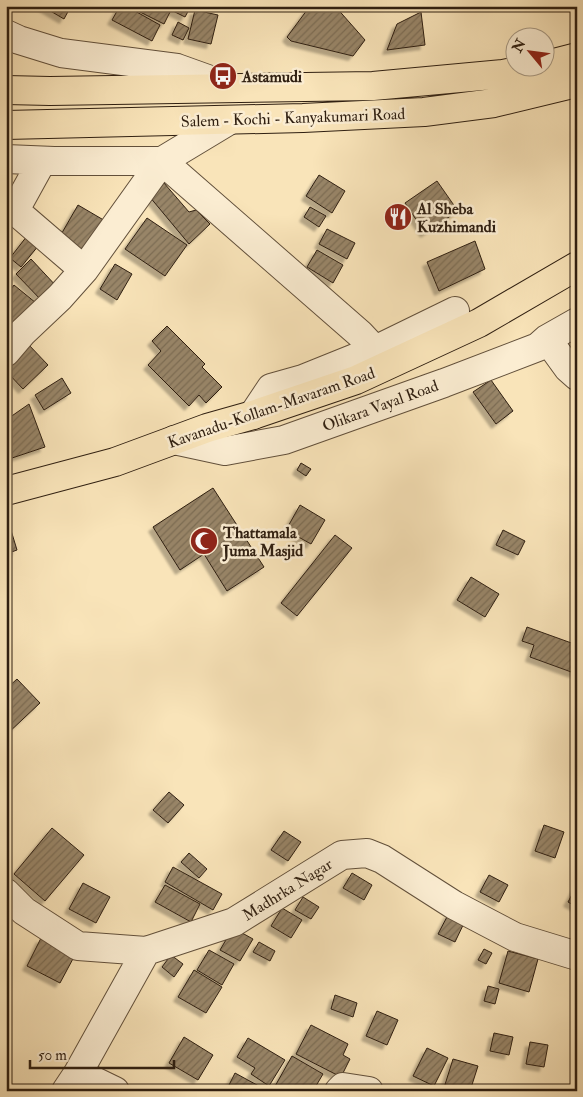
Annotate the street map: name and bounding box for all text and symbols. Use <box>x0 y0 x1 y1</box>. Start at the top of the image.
north arrow <box>506 28 556 78</box>
text: N <box>508 36 530 56</box>
bus stop icon: Astamudi <box>208 61 238 91</box>
place label: Astamudi <box>241 67 303 87</box>
street label: Salem - Kochi - Kanyakumari Road <box>180 104 406 132</box>
place label: Al Sheba Kuzhimandi <box>416 199 497 237</box>
restaurant icon: Al Sheba Kuzhimandi <box>383 202 413 232</box>
street label: Kavanadu-Kollam-Mavaram Road <box>165 363 378 453</box>
street label: Olikara Vayal Road <box>320 376 441 436</box>
place label: Thattamala Juma Masjid <box>222 523 303 562</box>
mosque icon: Thattamala Juma Masjid <box>189 526 219 556</box>
street label: Madhrka Nagar <box>239 854 336 925</box>
scale bar <box>30 1037 174 1069</box>
text: 50 m <box>38 1046 67 1065</box>

